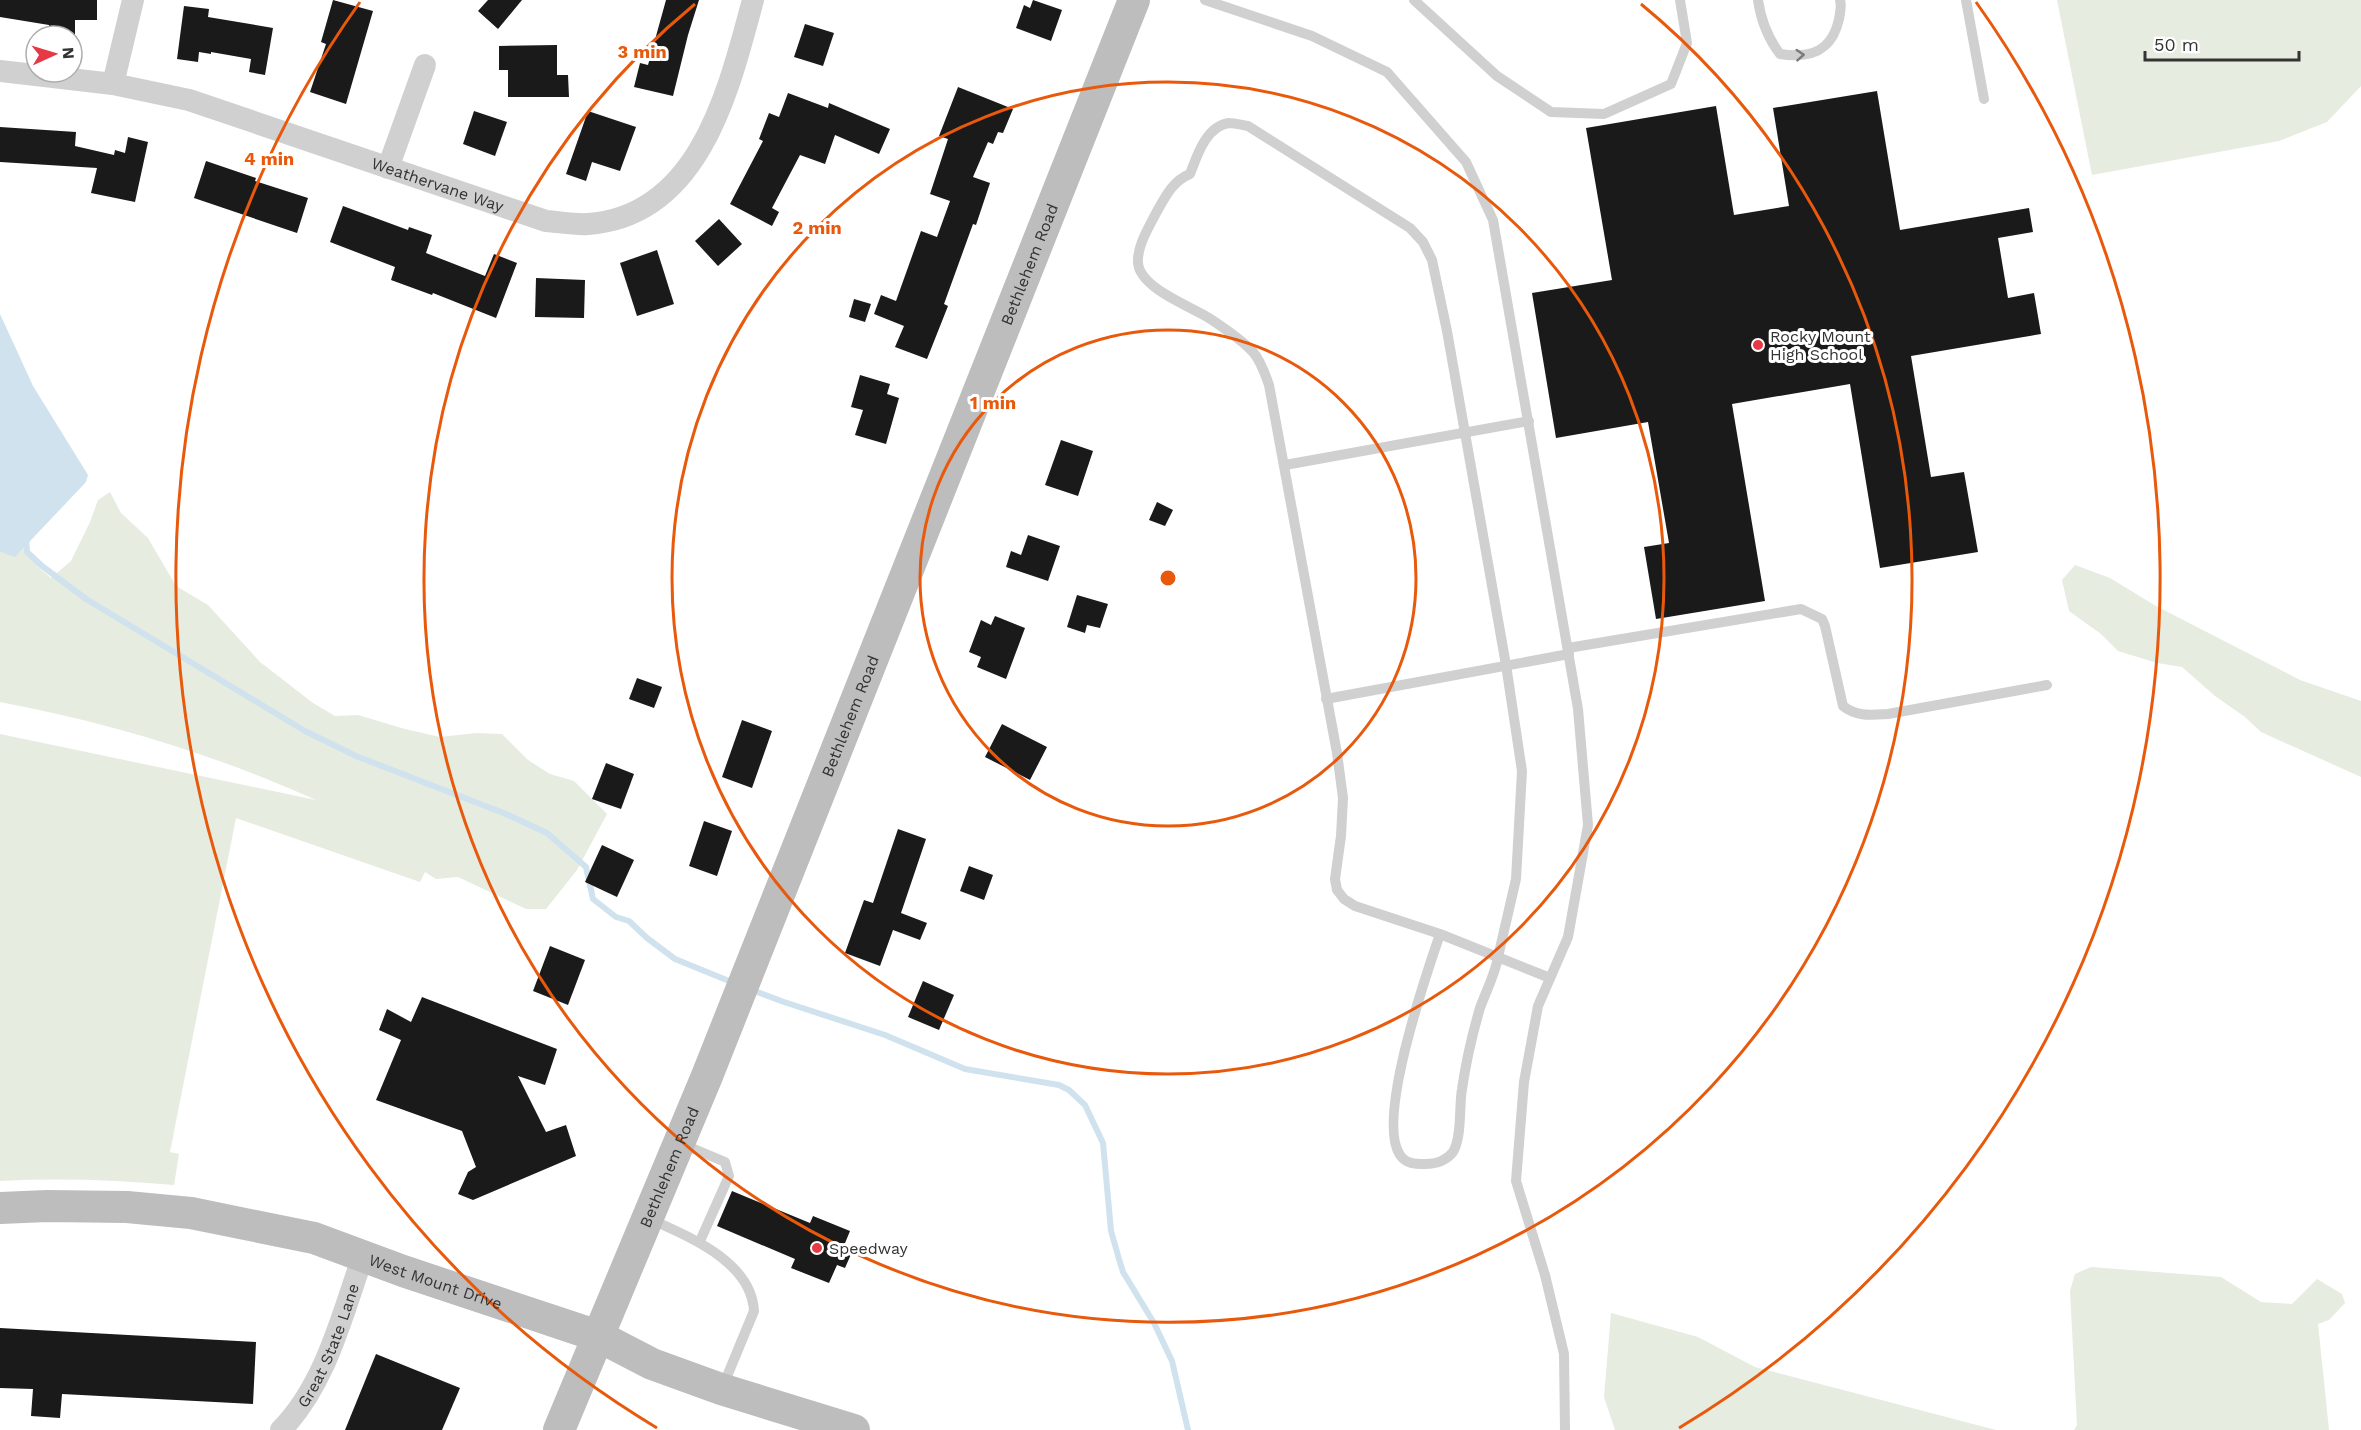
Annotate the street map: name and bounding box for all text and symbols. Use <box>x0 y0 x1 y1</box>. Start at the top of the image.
north arrow <box>24 24 84 84</box>
scale bar <box>2145 24 2300 62</box>
text: 50 m <box>2154 34 2199 55</box>
text: 3 min <box>617 41 667 62</box>
text: N <box>59 46 78 60</box>
one-way arrow <box>1796 48 1805 61</box>
text: 4 min <box>244 148 294 169</box>
street label: Weathervane Way <box>369 153 507 216</box>
street label: Bethlehem Road <box>996 201 1062 328</box>
text: 2 min <box>792 217 842 238</box>
place label: Rocky Mount High School <box>1770 327 1871 364</box>
marker: Rocky Mount High School <box>1751 338 1765 352</box>
text: 1 min <box>970 392 1016 413</box>
centre of rings <box>1158 568 1178 588</box>
street label: Bethlehem Road <box>817 652 883 780</box>
street label: Bethlehem Road <box>635 1104 703 1230</box>
place label: Speedway <box>829 1239 908 1258</box>
marker: Speedway <box>810 1241 824 1255</box>
street label: West Mount Drive <box>366 1250 505 1313</box>
street label: Great State Lane <box>293 1281 363 1411</box>

